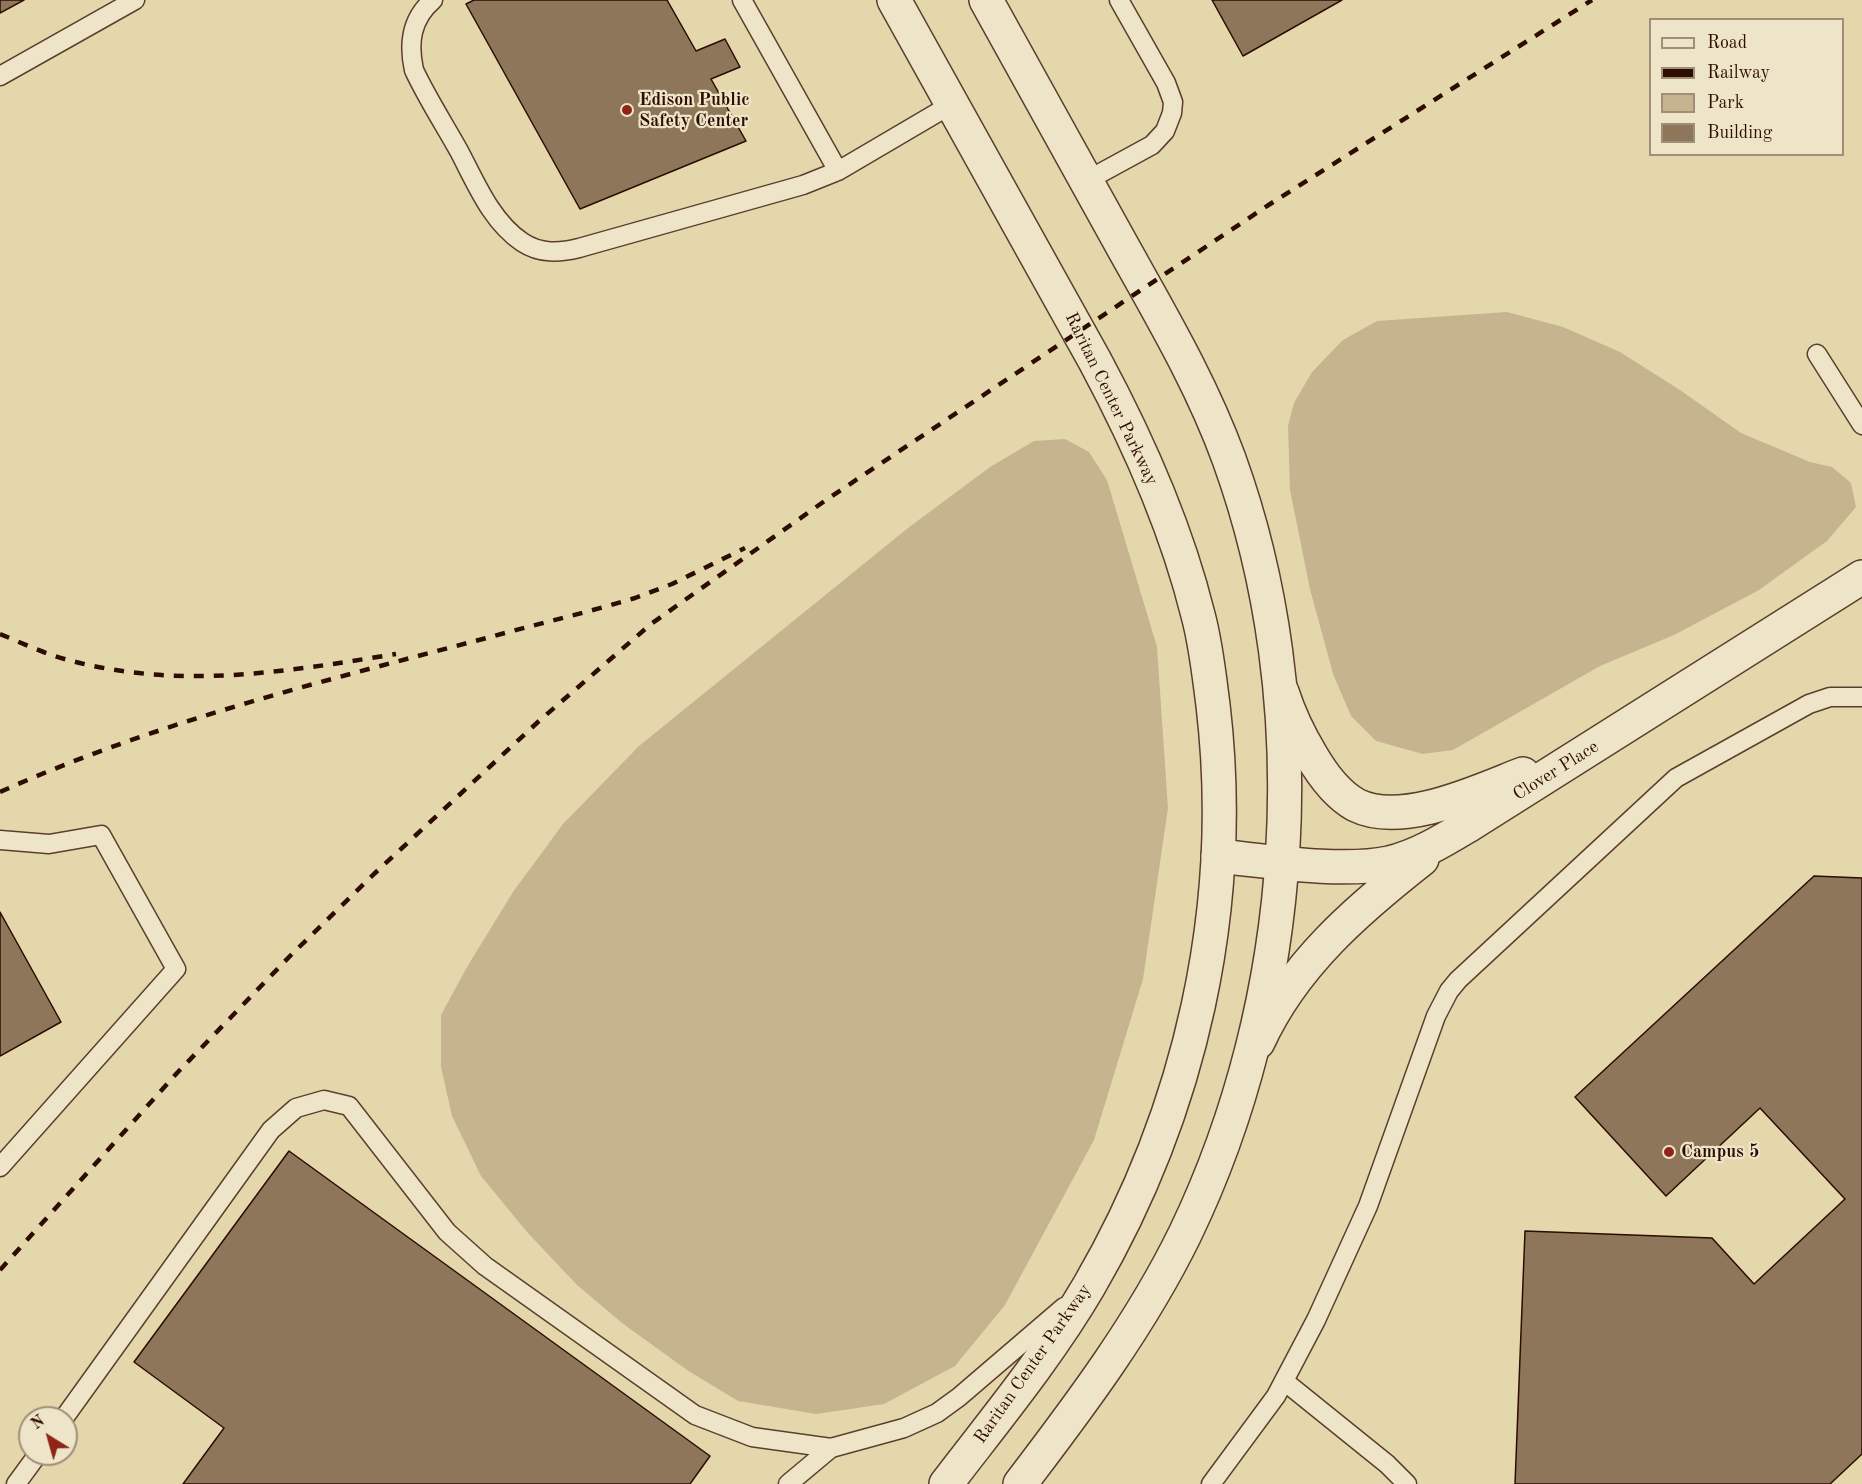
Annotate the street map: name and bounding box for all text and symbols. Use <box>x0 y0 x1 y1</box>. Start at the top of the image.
legend <box>1649 18 1844 156</box>
text: Road <box>1707 34 1747 52</box>
text: Railway <box>1707 64 1770 82</box>
place label: Edison Public Safety Center <box>639 89 750 132</box>
text: Park <box>1707 94 1744 112</box>
marker: Edison Public Safety Center <box>620 103 634 117</box>
text: Building <box>1707 124 1772 142</box>
street label: Raritan Center Parkway <box>1060 309 1162 489</box>
street label: Clover Place <box>1509 736 1603 806</box>
place label: Campus 5 <box>1681 1141 1759 1163</box>
marker: Campus 5 <box>1662 1145 1676 1159</box>
street label: Raritan Center Parkway <box>970 1280 1096 1448</box>
north arrow <box>18 1406 78 1466</box>
text: N <box>29 1413 48 1433</box>

